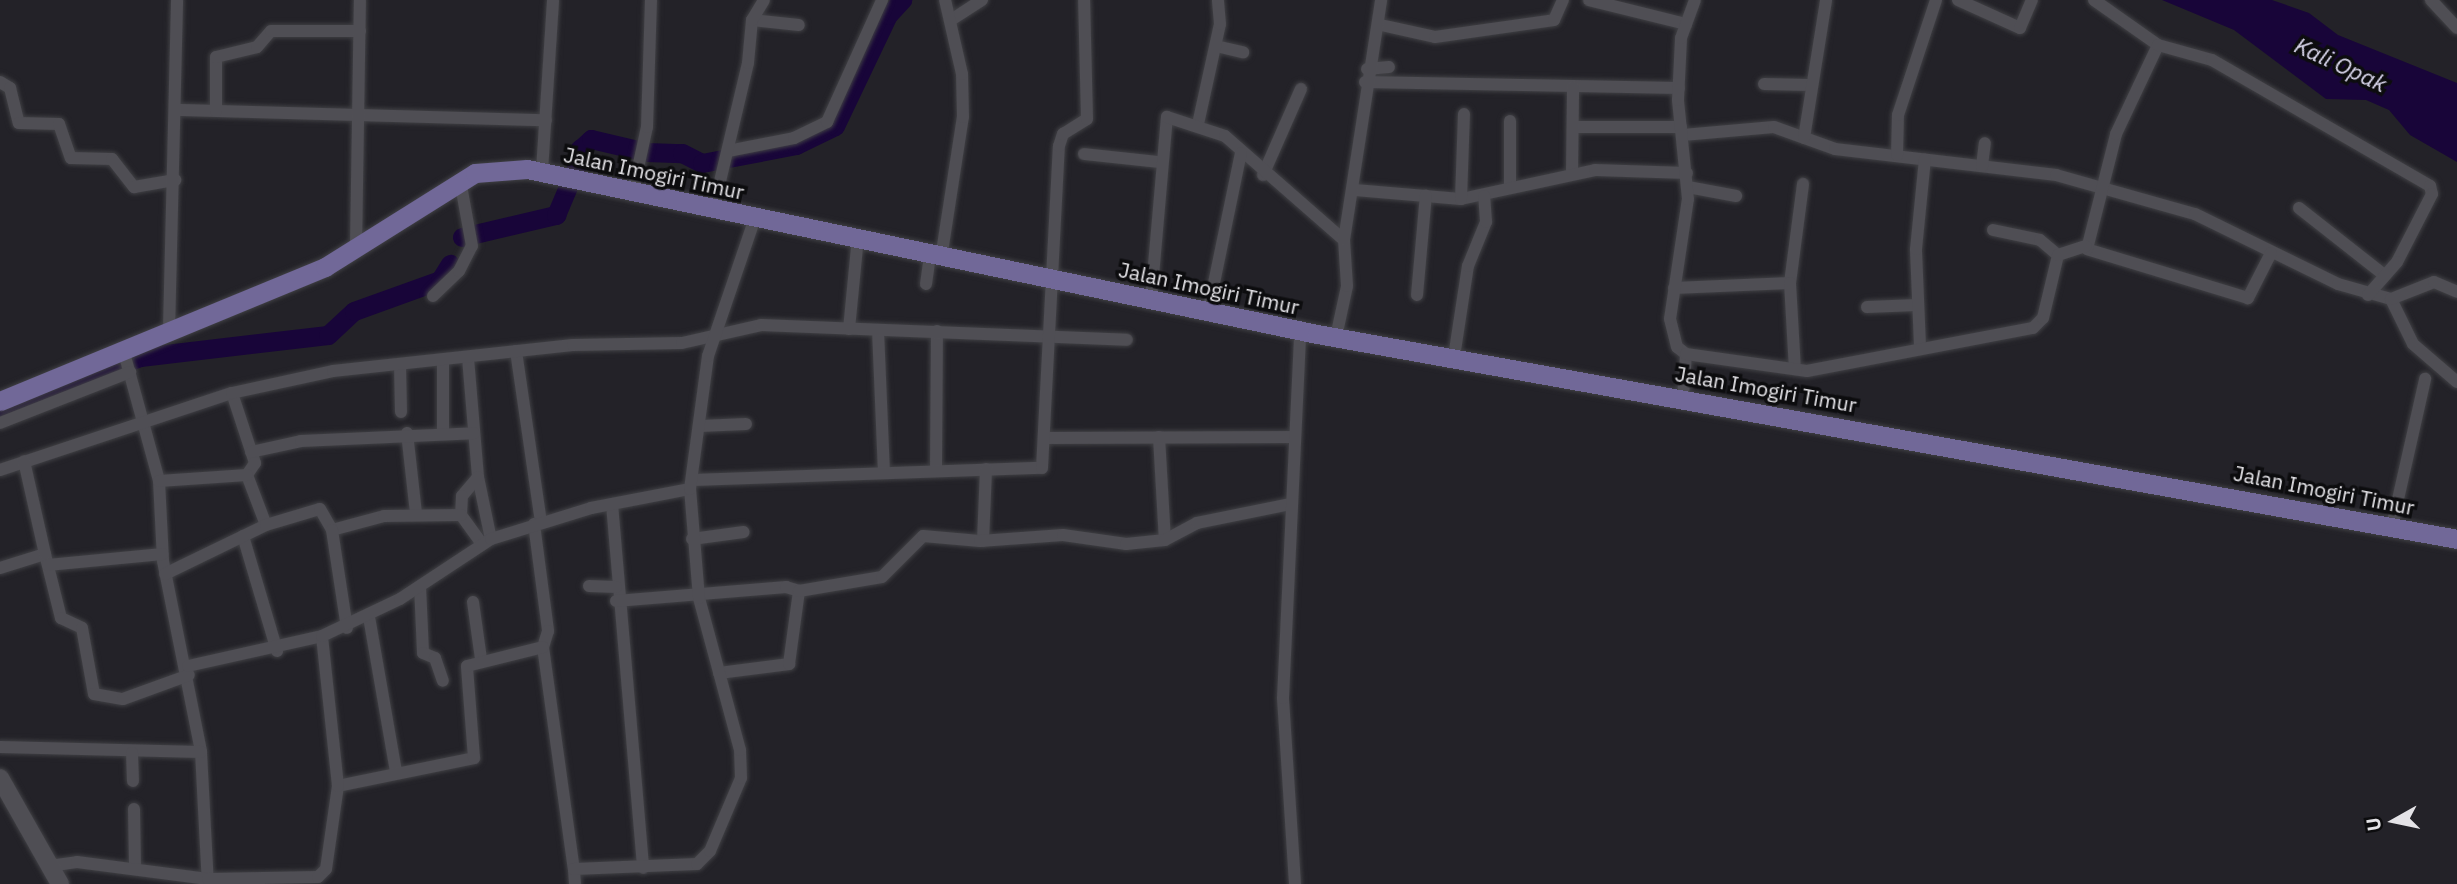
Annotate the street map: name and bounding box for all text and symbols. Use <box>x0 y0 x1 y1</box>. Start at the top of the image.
water label: Kali Opak <box>2291 31 2391 97</box>
street label: Jalan Imogiri Timur <box>562 142 746 204</box>
street label: Jalan Imogiri Timur <box>1117 257 1301 319</box>
street label: Jalan Imogiri Timur <box>1673 361 1859 417</box>
street label: Jalan Imogiri Timur <box>2231 460 2417 520</box>
north arrow <box>2359 786 2429 856</box>
text: U <box>2360 816 2386 833</box>

